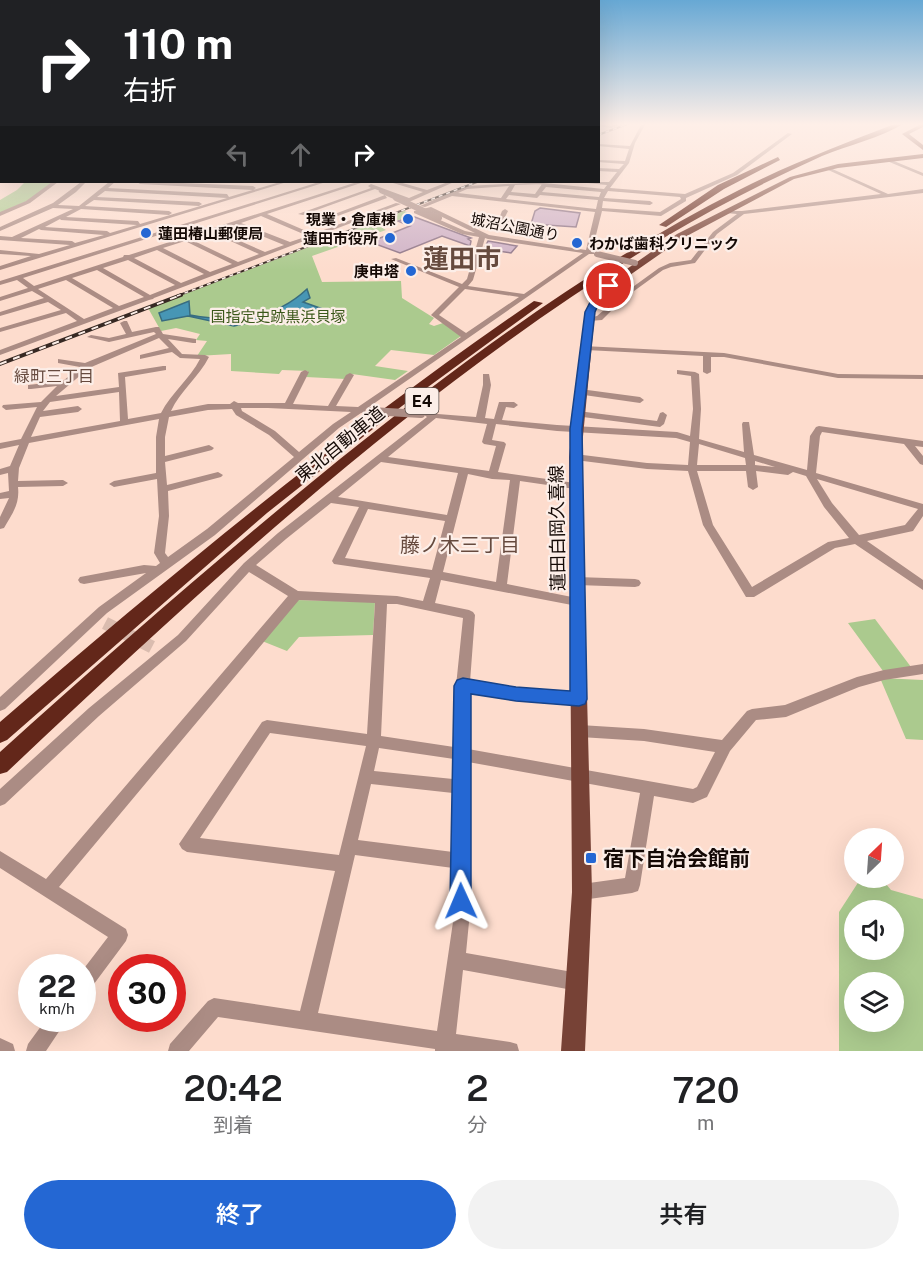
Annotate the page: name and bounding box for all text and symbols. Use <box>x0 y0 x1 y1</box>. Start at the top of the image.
text: 110 m <box>123 19 233 68</box>
icon: right <box>24 24 102 102</box>
text: 右折 <box>123 74 177 106</box>
icon: left <box>221 138 254 171</box>
icon: ahead <box>284 138 317 171</box>
icon: right <box>347 138 380 171</box>
street label: 城沼公園通り <box>469 210 561 244</box>
place label: 現業・倉庫棟 <box>306 211 396 228</box>
marker: 現業・倉庫棟 <box>401 212 415 226</box>
place label: 蓮田椿山郵便局 <box>158 225 263 242</box>
marker: 蓮田椿山郵便局 <box>139 226 153 240</box>
place label: 蓮田市役所 <box>303 230 378 247</box>
marker: 蓮田市役所 <box>383 231 397 245</box>
place label: わかば歯科クリニック <box>589 235 739 252</box>
marker: わかば歯科クリニック <box>570 236 584 250</box>
district label: 蓮田市 <box>423 243 501 274</box>
pin <box>583 260 634 311</box>
place label: 庚申塔 <box>354 263 399 280</box>
marker: 庚申塔 <box>404 264 418 278</box>
icon: arrive <box>592 269 625 302</box>
park label: 国指定史跡黒浜貝塚 <box>210 308 346 325</box>
district label: 緑町三丁目 <box>14 367 94 386</box>
road number: E4 <box>406 388 438 414</box>
street label: 東北自動車道 <box>291 402 389 486</box>
street label: 蓮田白岡久喜線 <box>545 465 569 591</box>
district label: 藤ノ木三丁目 <box>400 533 520 557</box>
north arrow <box>844 828 904 888</box>
map controls <box>844 828 904 1032</box>
place label: 宿下自治会館前 <box>603 846 750 871</box>
marker: 宿下自治会館前 <box>584 851 598 865</box>
position arrow <box>429 869 493 933</box>
button: sound <box>844 900 904 960</box>
speed limit sign: 30 <box>108 954 186 1032</box>
text: 22 <box>38 968 76 1004</box>
button: layers <box>844 972 904 1032</box>
text: km/h <box>39 1000 75 1017</box>
text: 20:42 <box>184 1067 283 1109</box>
text: 2 <box>466 1067 489 1109</box>
text: 720 <box>672 1069 739 1111</box>
text: m <box>697 1111 714 1135</box>
text: 到着 <box>213 1113 253 1137</box>
text: 分 <box>467 1113 487 1137</box>
button: 終了 <box>24 1180 456 1249</box>
button: 共有 <box>468 1180 899 1249</box>

